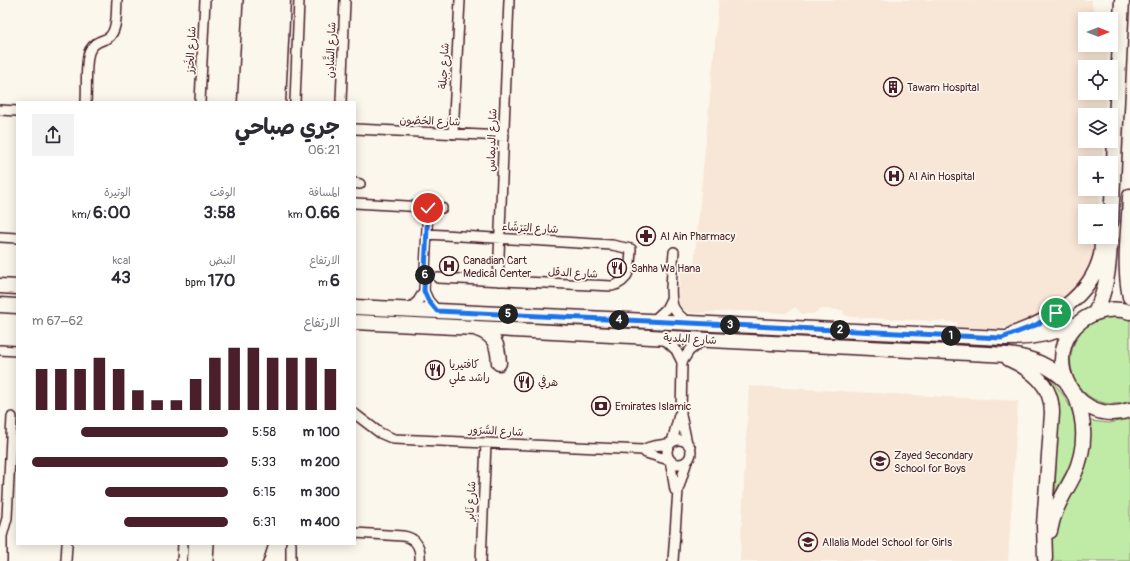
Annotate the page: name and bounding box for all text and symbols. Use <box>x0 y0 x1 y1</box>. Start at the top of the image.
north arrow <box>1078 12 1118 52</box>
map controls <box>1078 12 1118 244</box>
street label: شارع الشَّادِن <box>322 22 340 78</box>
street label: شارع الخَرَز <box>182 26 201 75</box>
street label: شارع جبلة <box>436 42 454 90</box>
button: locate <box>1078 60 1118 100</box>
building icon: Tawam Hospital <box>882 76 904 98</box>
place label: Tawam Hospital <box>907 81 979 94</box>
street label: شارع الديماس <box>484 108 502 172</box>
button: layers <box>1078 108 1118 148</box>
text: جري صباحي <box>235 113 340 141</box>
street label: شارع الحُصُون <box>399 113 461 131</box>
button: share <box>32 114 74 156</box>
text: 06:21 <box>308 142 340 158</box>
button: + <box>1078 156 1118 196</box>
hospital icon: Al Ain Hospital <box>883 165 905 187</box>
place label: Al Ain Hospital <box>908 170 975 183</box>
text: الوتيرة <box>104 186 131 199</box>
text: الوقت <box>210 186 235 199</box>
text: المسافة <box>309 186 340 199</box>
pin <box>411 191 445 225</box>
icon: check <box>417 197 439 219</box>
text: 6:00 <box>93 202 131 223</box>
text: 3:58 <box>204 202 235 223</box>
text: 0.66 <box>305 202 340 223</box>
button: − <box>1078 204 1118 244</box>
text: /km <box>72 208 93 221</box>
text: km <box>288 208 305 221</box>
street label: شارع البَرْشَاء <box>501 220 559 238</box>
pharmacy icon: Al Ain Pharmacy <box>635 225 657 247</box>
place label: Al Ain Pharmacy <box>660 230 735 243</box>
text: kcal <box>113 254 131 267</box>
text: النبض <box>209 254 235 267</box>
text: الارتفاع <box>309 254 340 267</box>
place label: Canadian Cart Medical Center <box>463 254 531 280</box>
hospital icon: Canadian Cart Medical Center <box>438 255 460 277</box>
restaurant icon: Sahha Wa Hana <box>606 257 628 279</box>
place label: Sahha Wa Hana <box>631 262 700 275</box>
pin: 6 <box>415 265 435 285</box>
street label: شارع الدقل <box>547 265 598 283</box>
text: 43 <box>111 267 131 288</box>
text: 6 <box>422 268 428 281</box>
text: 170 <box>208 270 235 291</box>
text: 6 <box>330 270 340 291</box>
text: bpm <box>185 276 208 289</box>
text: m <box>318 276 330 289</box>
pin <box>1039 296 1073 330</box>
icon: arrive <box>1045 302 1067 324</box>
pin: 5 <box>498 304 518 324</box>
text: 5 <box>505 307 511 320</box>
pin: 4 <box>609 310 629 330</box>
text: 62–67 m <box>32 313 83 329</box>
text: 4 <box>616 313 622 326</box>
text: الارتفاع <box>304 315 340 331</box>
pin: 3 <box>720 315 740 335</box>
text: 3 <box>727 318 733 331</box>
pin: 2 <box>830 320 850 340</box>
text: 2 <box>837 323 843 336</box>
pin: 1 <box>941 326 961 346</box>
text: 1 <box>949 329 953 342</box>
street label: شارع البلدية <box>663 331 717 349</box>
place label: كافتيريا راشد علي <box>449 358 490 388</box>
restaurant icon: كافتيريا راشد علي <box>424 359 446 381</box>
restaurant icon: هرفي <box>513 371 535 393</box>
place label: هرفي <box>538 374 558 390</box>
bank icon: Emirates Islamic <box>590 395 612 417</box>
place label: Emirates Islamic <box>615 400 692 413</box>
street label: شارع السُّرُور <box>467 423 524 441</box>
text: 5:58 <box>252 424 276 440</box>
text: 100 m <box>303 424 340 440</box>
place label: Zayed Secondary School for Boys <box>894 449 973 475</box>
school or university icon: Zayed Secondary School for Boys <box>869 450 891 472</box>
text: 5:33 <box>251 454 276 470</box>
text: 200 m <box>301 454 340 470</box>
street label: شارع نَابِر <box>463 481 481 522</box>
text: 6:15 <box>253 484 276 500</box>
text: 300 m <box>301 484 340 500</box>
text: 6:31 <box>253 514 276 530</box>
text: 400 m <box>300 514 340 530</box>
school or university icon: Allalia Model School for Girls <box>797 531 819 553</box>
place label: Allalia Model School for Girls <box>822 536 952 549</box>

